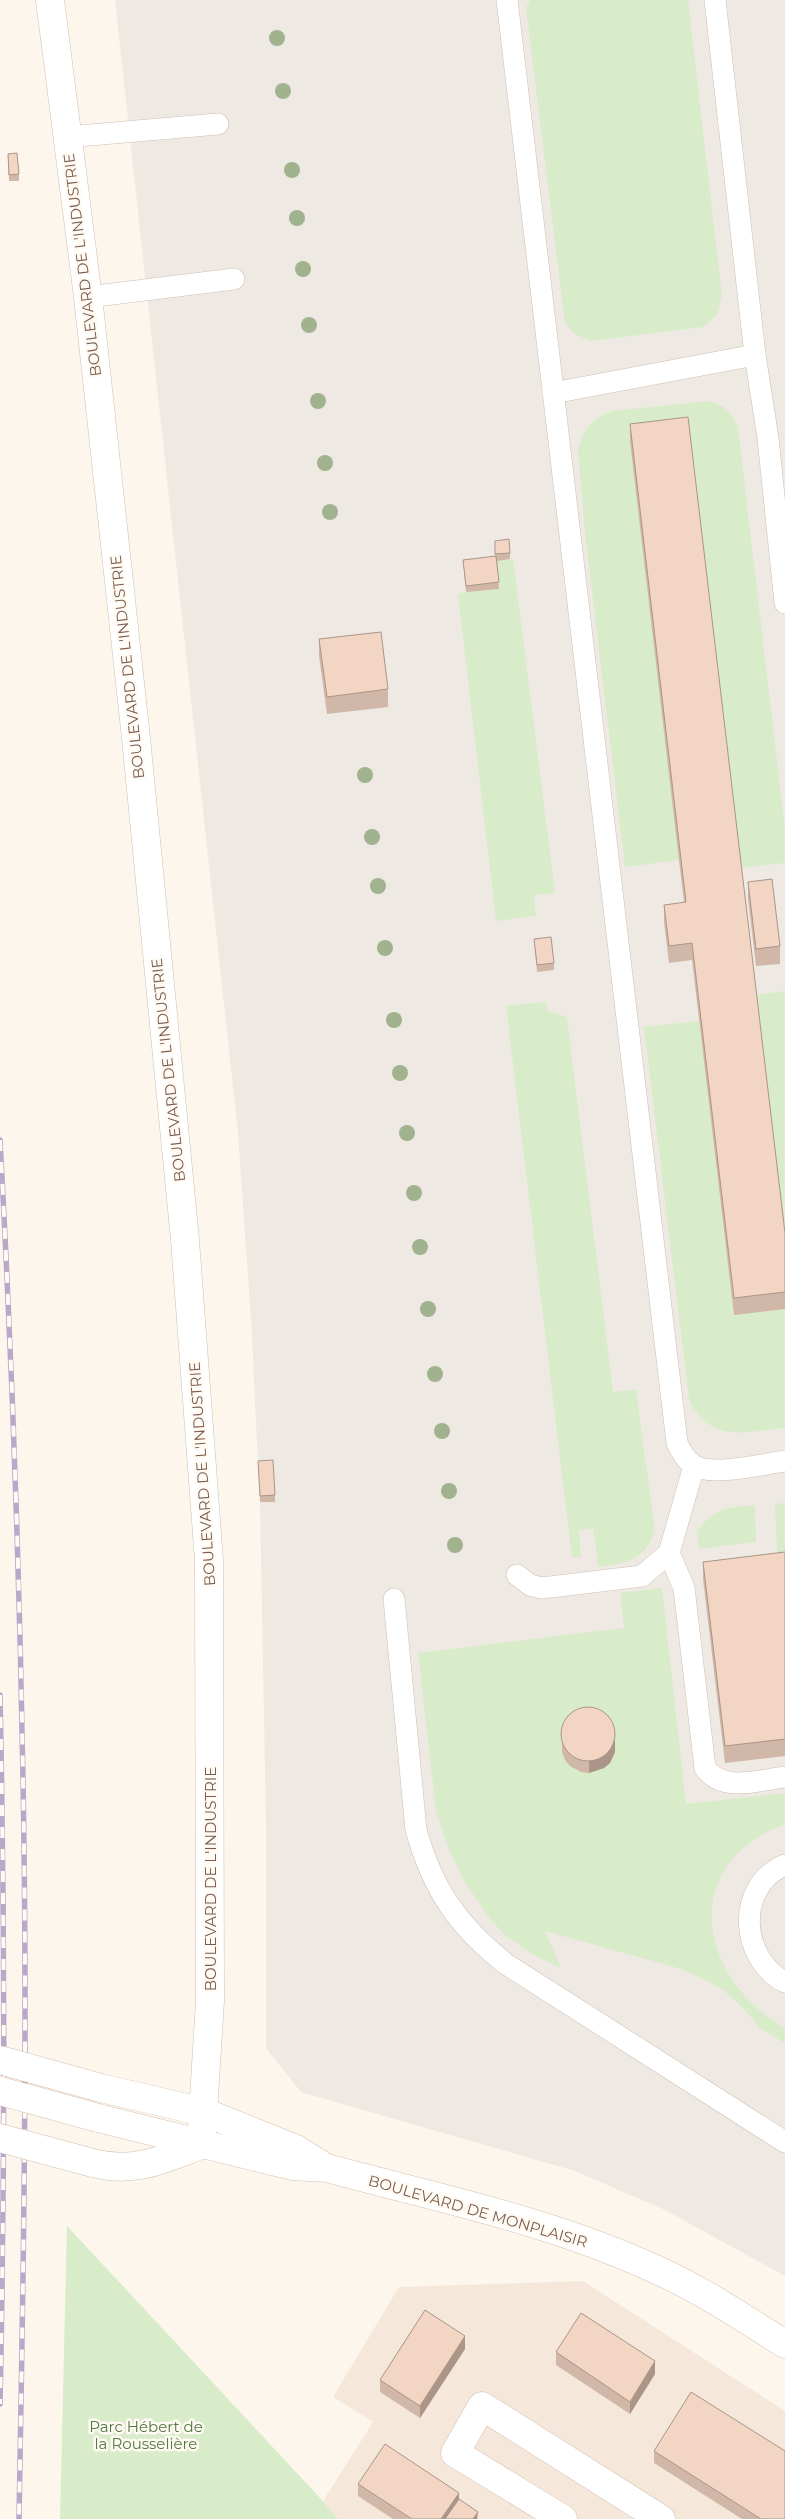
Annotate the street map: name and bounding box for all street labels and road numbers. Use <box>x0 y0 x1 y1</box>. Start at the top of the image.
street label: BOULEVARD DE L'INDUSTRIE <box>59 152 105 378</box>
street label: BOULEVARD DE L'INDUSTRIE <box>106 554 148 780</box>
street label: BOULEVARD DE L'INDUSTRIE <box>147 957 189 1183</box>
street label: BOULEVARD DE L'INDUSTRIE <box>185 1361 219 1587</box>
street label: BOULEVARD DE L'INDUSTRIE <box>201 1767 220 1991</box>
street label: BOULEVARD DE MONPLAISIR <box>366 2171 590 2251</box>

